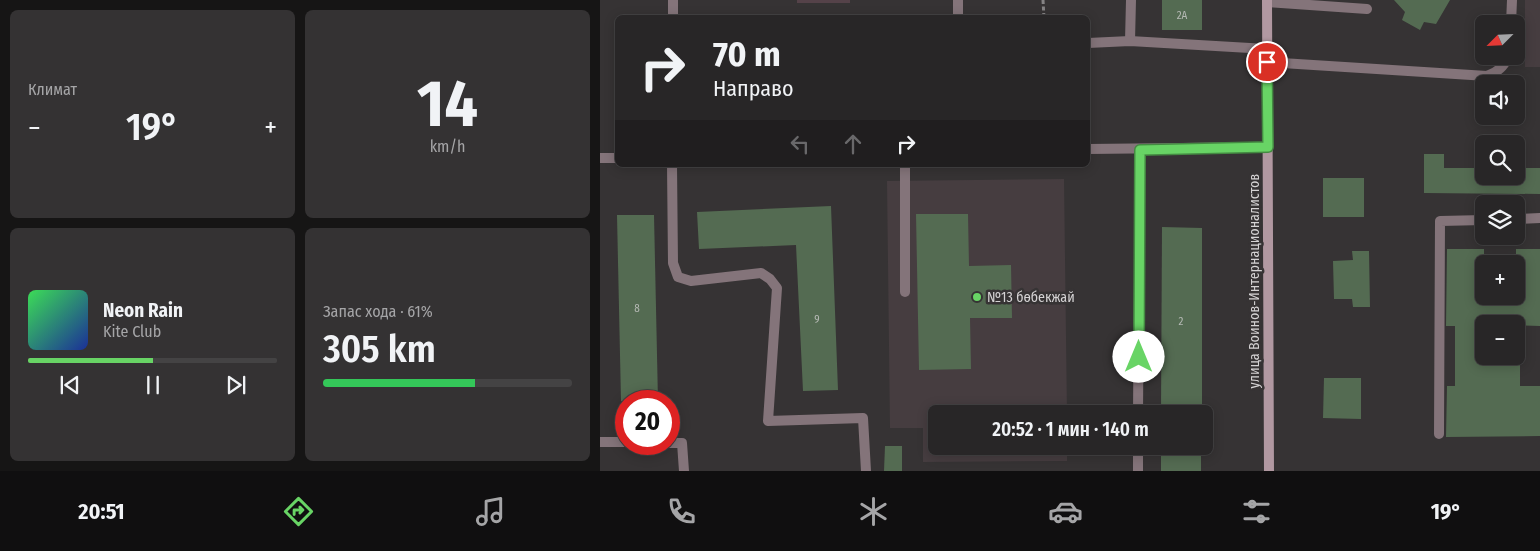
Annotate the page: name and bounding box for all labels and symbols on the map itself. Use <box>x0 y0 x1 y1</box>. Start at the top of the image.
house number: 2А <box>1177 9 1188 22</box>
north arrow <box>1475 15 1525 65</box>
pin <box>1246 41 1288 83</box>
street label: улица Воинов-Интернационалистов <box>1246 174 1263 388</box>
place label: №13 бөбекжай <box>987 289 1075 306</box>
marker: №13 бөбекжай <box>971 291 983 303</box>
house number: 8 <box>634 302 640 315</box>
house number: 9 <box>814 313 820 326</box>
house number: 2 <box>1179 315 1184 328</box>
position arrow <box>1112 330 1164 382</box>
speed limit sign: 20 <box>615 390 680 455</box>

